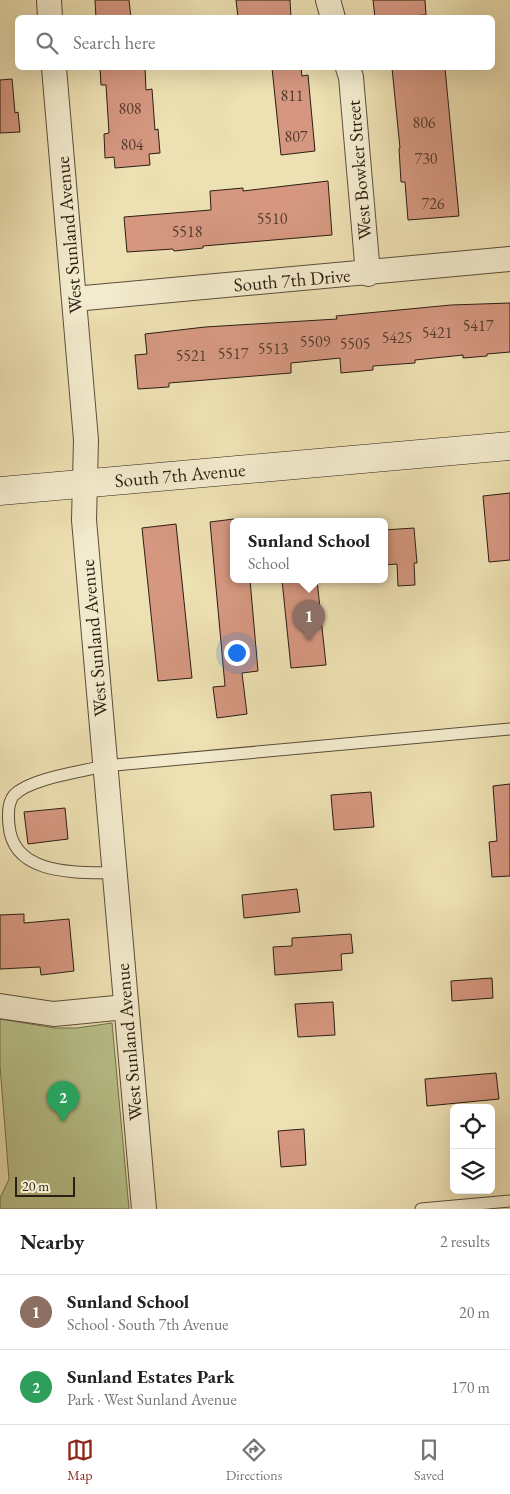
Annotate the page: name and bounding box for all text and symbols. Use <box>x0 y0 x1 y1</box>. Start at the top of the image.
search box <box>15 15 495 70</box>
icon: search <box>33 29 61 57</box>
text: Search here <box>73 30 155 55</box>
house number: 811 <box>280 85 304 106</box>
house number: 808 <box>118 98 142 119</box>
street label: West Bowker Street <box>340 99 378 241</box>
house number: 806 <box>412 112 436 133</box>
house number: 807 <box>284 126 308 147</box>
house number: 804 <box>120 134 144 155</box>
house number: 730 <box>414 148 438 169</box>
street label: West Sunland Avenue <box>50 155 88 315</box>
house number: 726 <box>421 193 445 214</box>
house number: 5510 <box>257 208 288 229</box>
house number: 5518 <box>172 221 203 242</box>
street label: South 7th Drive <box>233 262 351 298</box>
house number: 5417 <box>463 315 494 336</box>
house number: 5421 <box>422 322 452 343</box>
house number: 5425 <box>382 327 412 348</box>
house number: 5509 <box>300 331 331 352</box>
house number: 5505 <box>340 333 370 354</box>
house number: 5513 <box>258 338 289 359</box>
house number: 5517 <box>218 343 249 364</box>
house number: 5521 <box>176 345 206 366</box>
street label: South 7th Avenue <box>114 457 246 493</box>
popup <box>230 518 388 583</box>
text: Sunland School <box>248 528 370 553</box>
text: School <box>248 553 290 574</box>
street label: West Sunland Avenue <box>75 558 113 718</box>
pin: 1 <box>293 600 325 641</box>
your location <box>224 640 250 666</box>
street label: West Sunland Avenue <box>110 962 148 1122</box>
pin: 2 <box>47 1081 79 1122</box>
map controls <box>450 1104 495 1194</box>
button: locate <box>450 1104 495 1149</box>
button: layers <box>450 1149 495 1194</box>
scale bar <box>15 1174 75 1197</box>
text: 20 m <box>22 1177 49 1195</box>
text: Nearby <box>20 1228 84 1255</box>
text: 2 results <box>440 1231 490 1252</box>
text: Sunland School <box>67 1289 189 1314</box>
text: 1 <box>32 1302 40 1323</box>
text: 20 m <box>459 1302 490 1323</box>
text: School · South 7th Avenue <box>67 1314 229 1335</box>
text: Sunland Estates Park <box>67 1364 234 1389</box>
text: 2 <box>32 1377 40 1398</box>
text: 170 m <box>451 1377 490 1398</box>
text: Park · West Sunland Avenue <box>67 1389 237 1410</box>
tab: Map <box>66 1436 94 1484</box>
tab: Directions <box>226 1436 282 1484</box>
tab: Saved <box>414 1436 444 1484</box>

